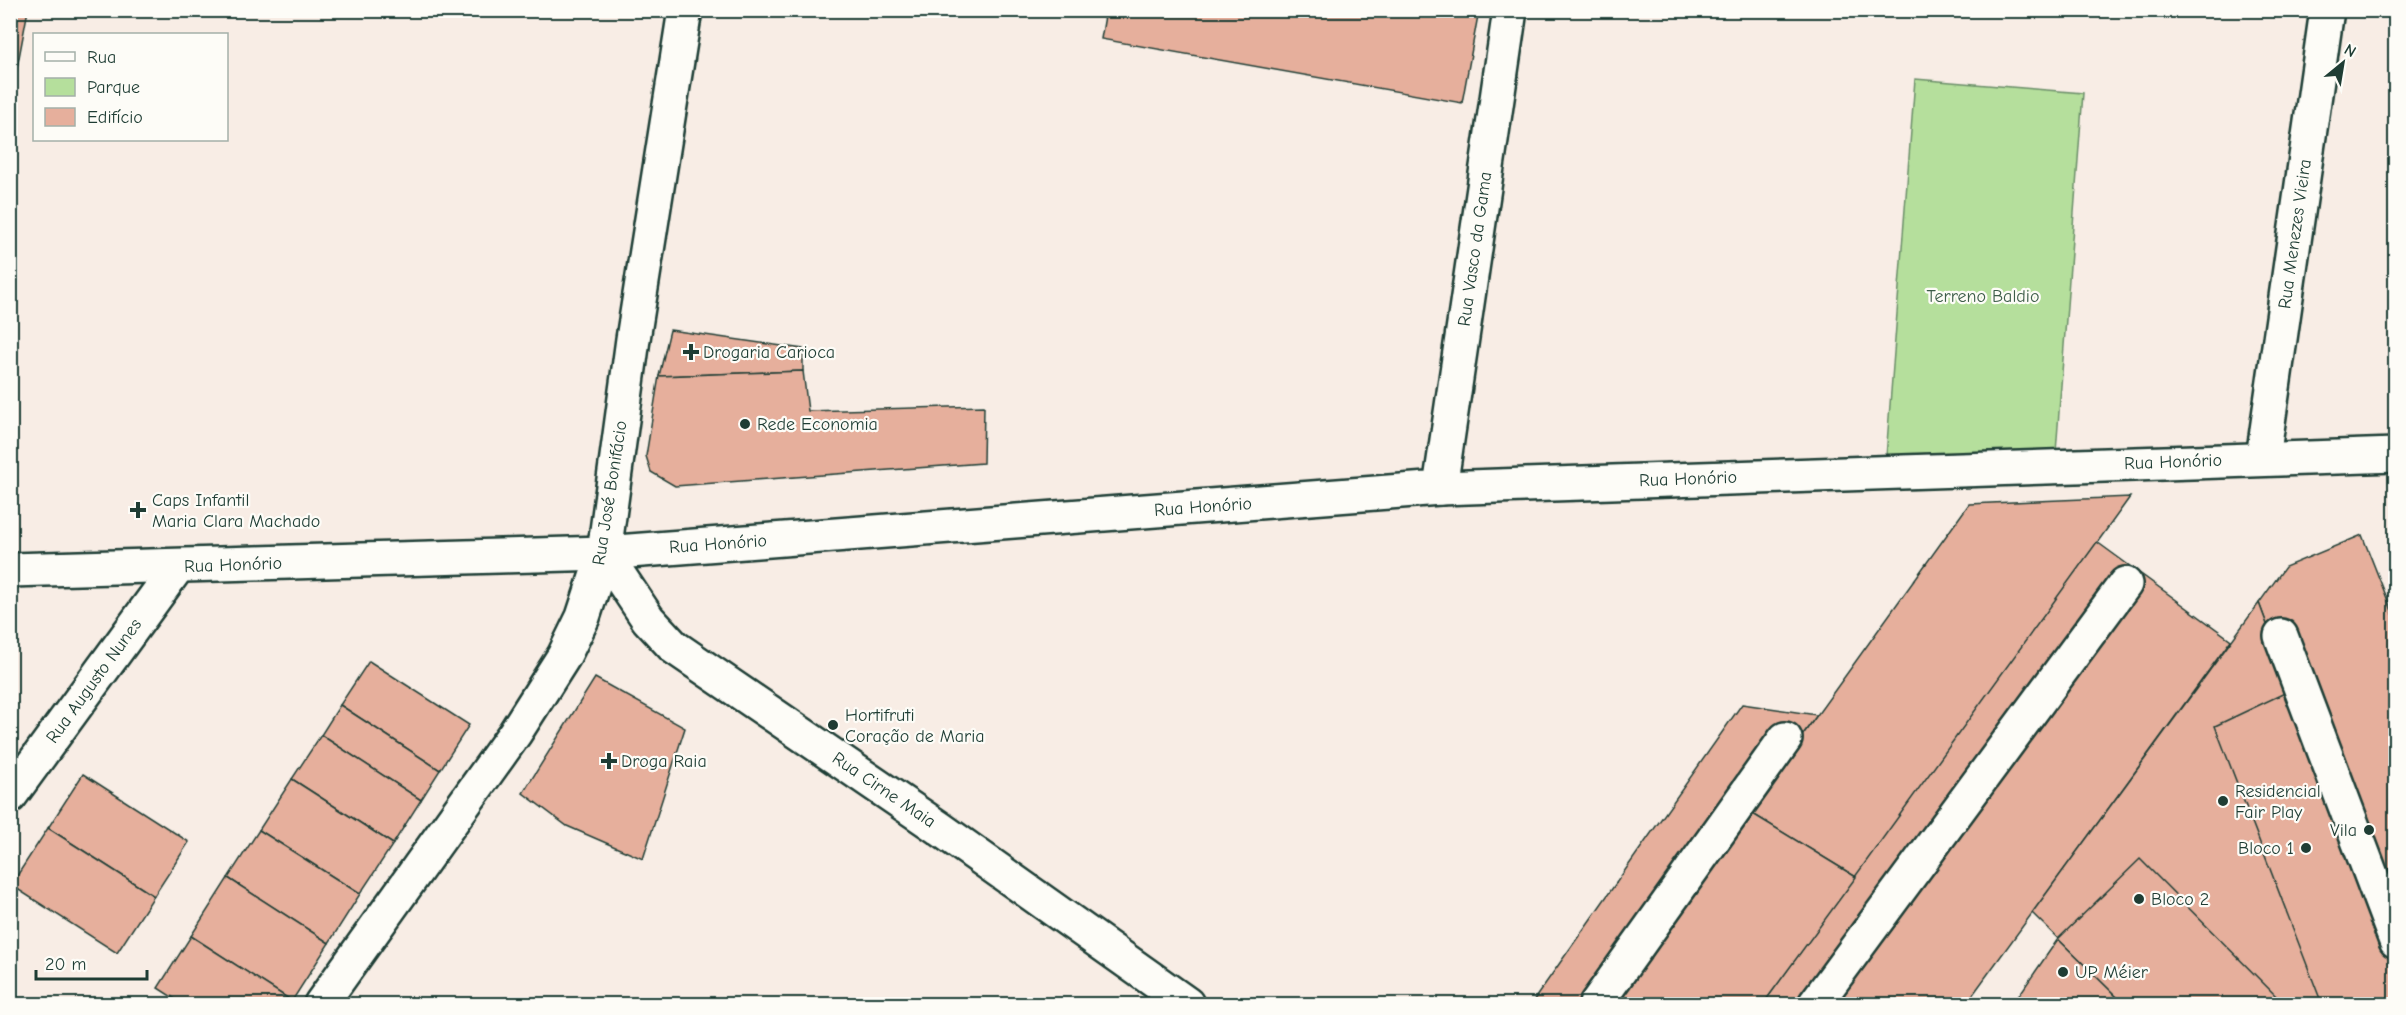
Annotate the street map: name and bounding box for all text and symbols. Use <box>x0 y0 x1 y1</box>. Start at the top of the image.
legend <box>33 33 228 141</box>
north arrow <box>2313 33 2373 93</box>
text: N <box>2341 40 2359 61</box>
text: Rua <box>87 47 116 68</box>
text: Parque <box>87 77 140 98</box>
text: Edifício <box>87 107 143 128</box>
street label: Rua Menezes Vieira <box>2274 158 2316 310</box>
street label: Rua Vasco da Gama <box>1454 170 1496 328</box>
park label: Terreno Baldio <box>1927 286 2039 307</box>
place label: Drogaria Carioca <box>703 342 835 363</box>
marker: Drogaria Carioca <box>684 345 698 359</box>
place label: Rede Economia <box>757 414 878 435</box>
marker: Rede Economia <box>738 417 752 431</box>
street label: Rua José Bonifácio <box>588 419 632 567</box>
street label: Rua Honório <box>2124 450 2222 474</box>
street label: Rua Honório <box>1639 467 1737 491</box>
place label: Caps Infantil Maria Clara Machado <box>152 490 320 532</box>
street label: Rua Honório <box>1153 493 1253 521</box>
marker: Caps Infantil Maria Clara Machado <box>129 501 147 519</box>
street label: Rua Honório <box>668 530 768 558</box>
street label: Rua Honório <box>184 553 282 577</box>
street label: Rua Augusto Nunes <box>42 615 146 747</box>
place label: Hortifruti Coração de Maria <box>845 705 985 747</box>
marker: Hortifruti Coração de Maria <box>826 718 840 732</box>
street label: Rua Cirne Maia <box>828 748 940 832</box>
place label: Droga Raia <box>621 751 707 772</box>
marker: Droga Raia <box>602 754 616 768</box>
place label: Residencial Fair Play <box>2235 781 2321 823</box>
marker: Residencial Fair Play <box>2216 794 2230 808</box>
place label: Vila <box>2330 820 2357 841</box>
marker: Vila <box>2362 823 2376 837</box>
place label: Bloco 1 <box>2238 838 2294 859</box>
marker: Bloco 1 <box>2299 841 2313 855</box>
place label: Bloco 2 <box>2151 889 2209 910</box>
marker: Bloco 2 <box>2132 892 2146 906</box>
scale bar <box>36 943 147 981</box>
text: 20 m <box>45 954 86 975</box>
place label: UP Méier <box>2075 962 2149 983</box>
marker: UP Méier <box>2056 965 2070 979</box>

